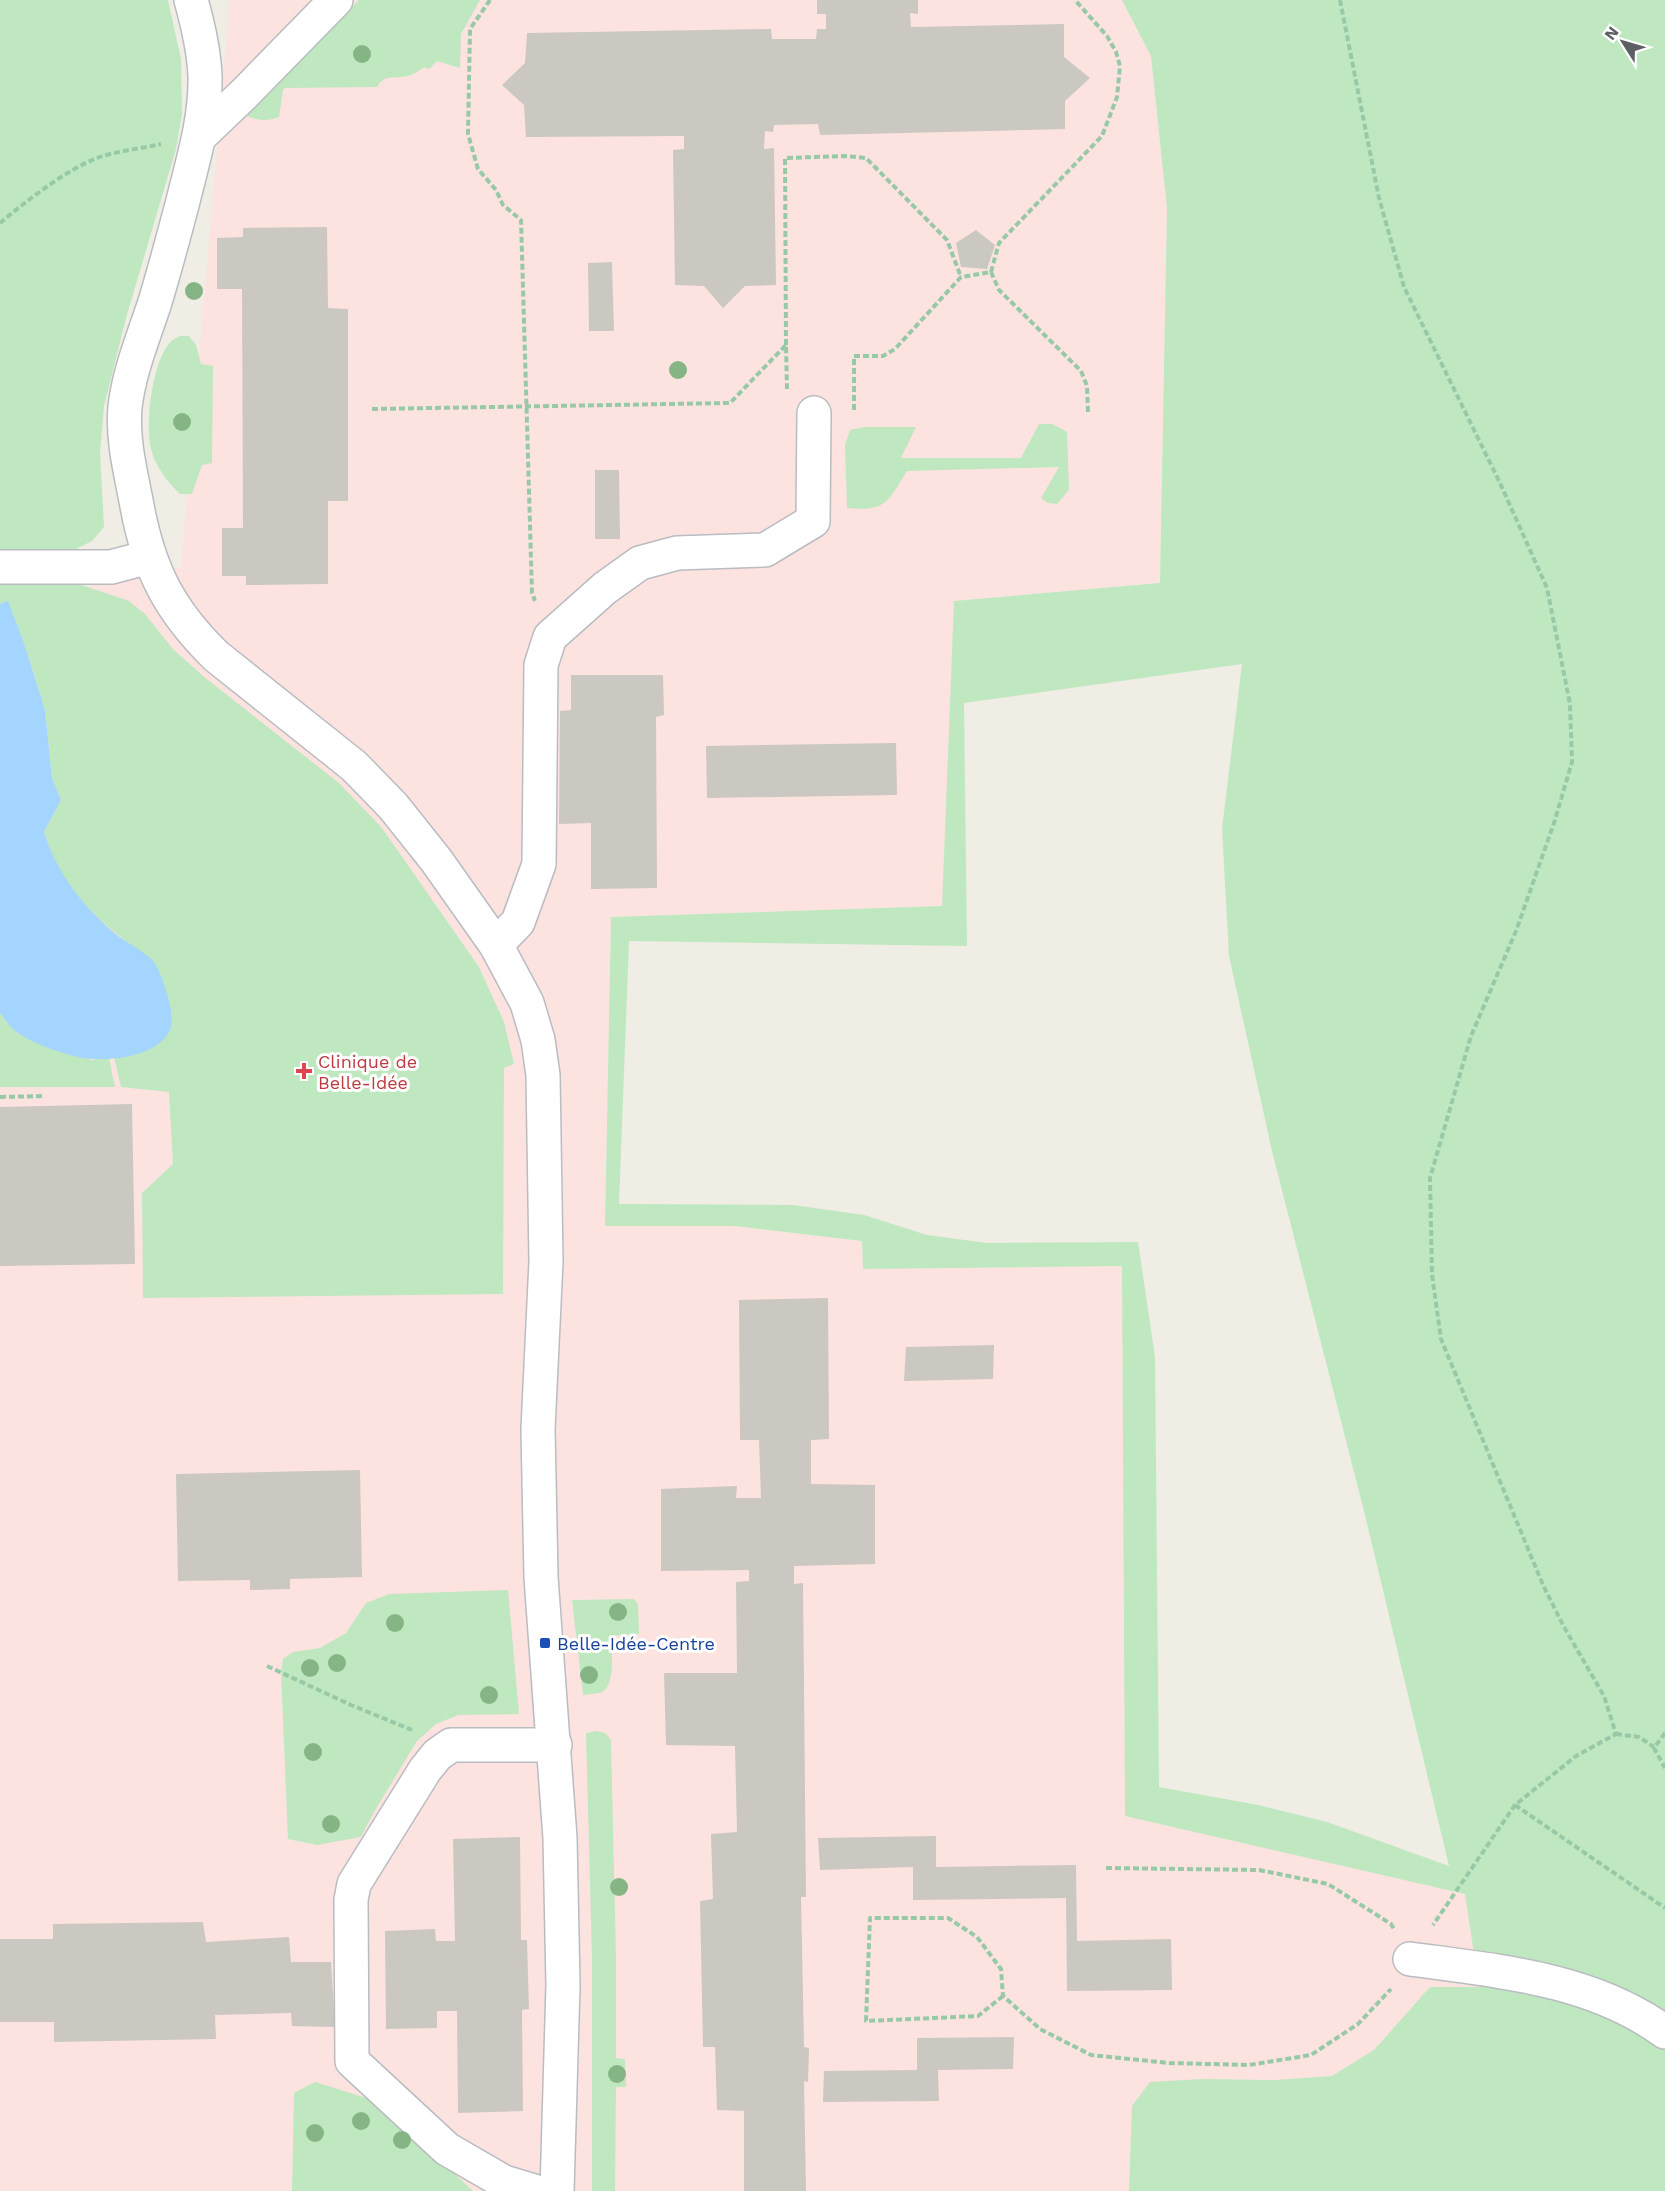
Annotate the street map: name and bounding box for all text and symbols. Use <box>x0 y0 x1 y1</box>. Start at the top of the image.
north arrow <box>1593 12 1653 72</box>
text: N <box>1600 23 1623 44</box>
place label: Clinique de Belle-Idée <box>318 1051 417 1093</box>
marker: Clinique de Belle-Idée <box>295 1062 313 1080</box>
place label: Belle-Idée-Centre <box>557 1633 715 1654</box>
marker: Belle-Idée-Centre <box>538 1636 552 1650</box>

